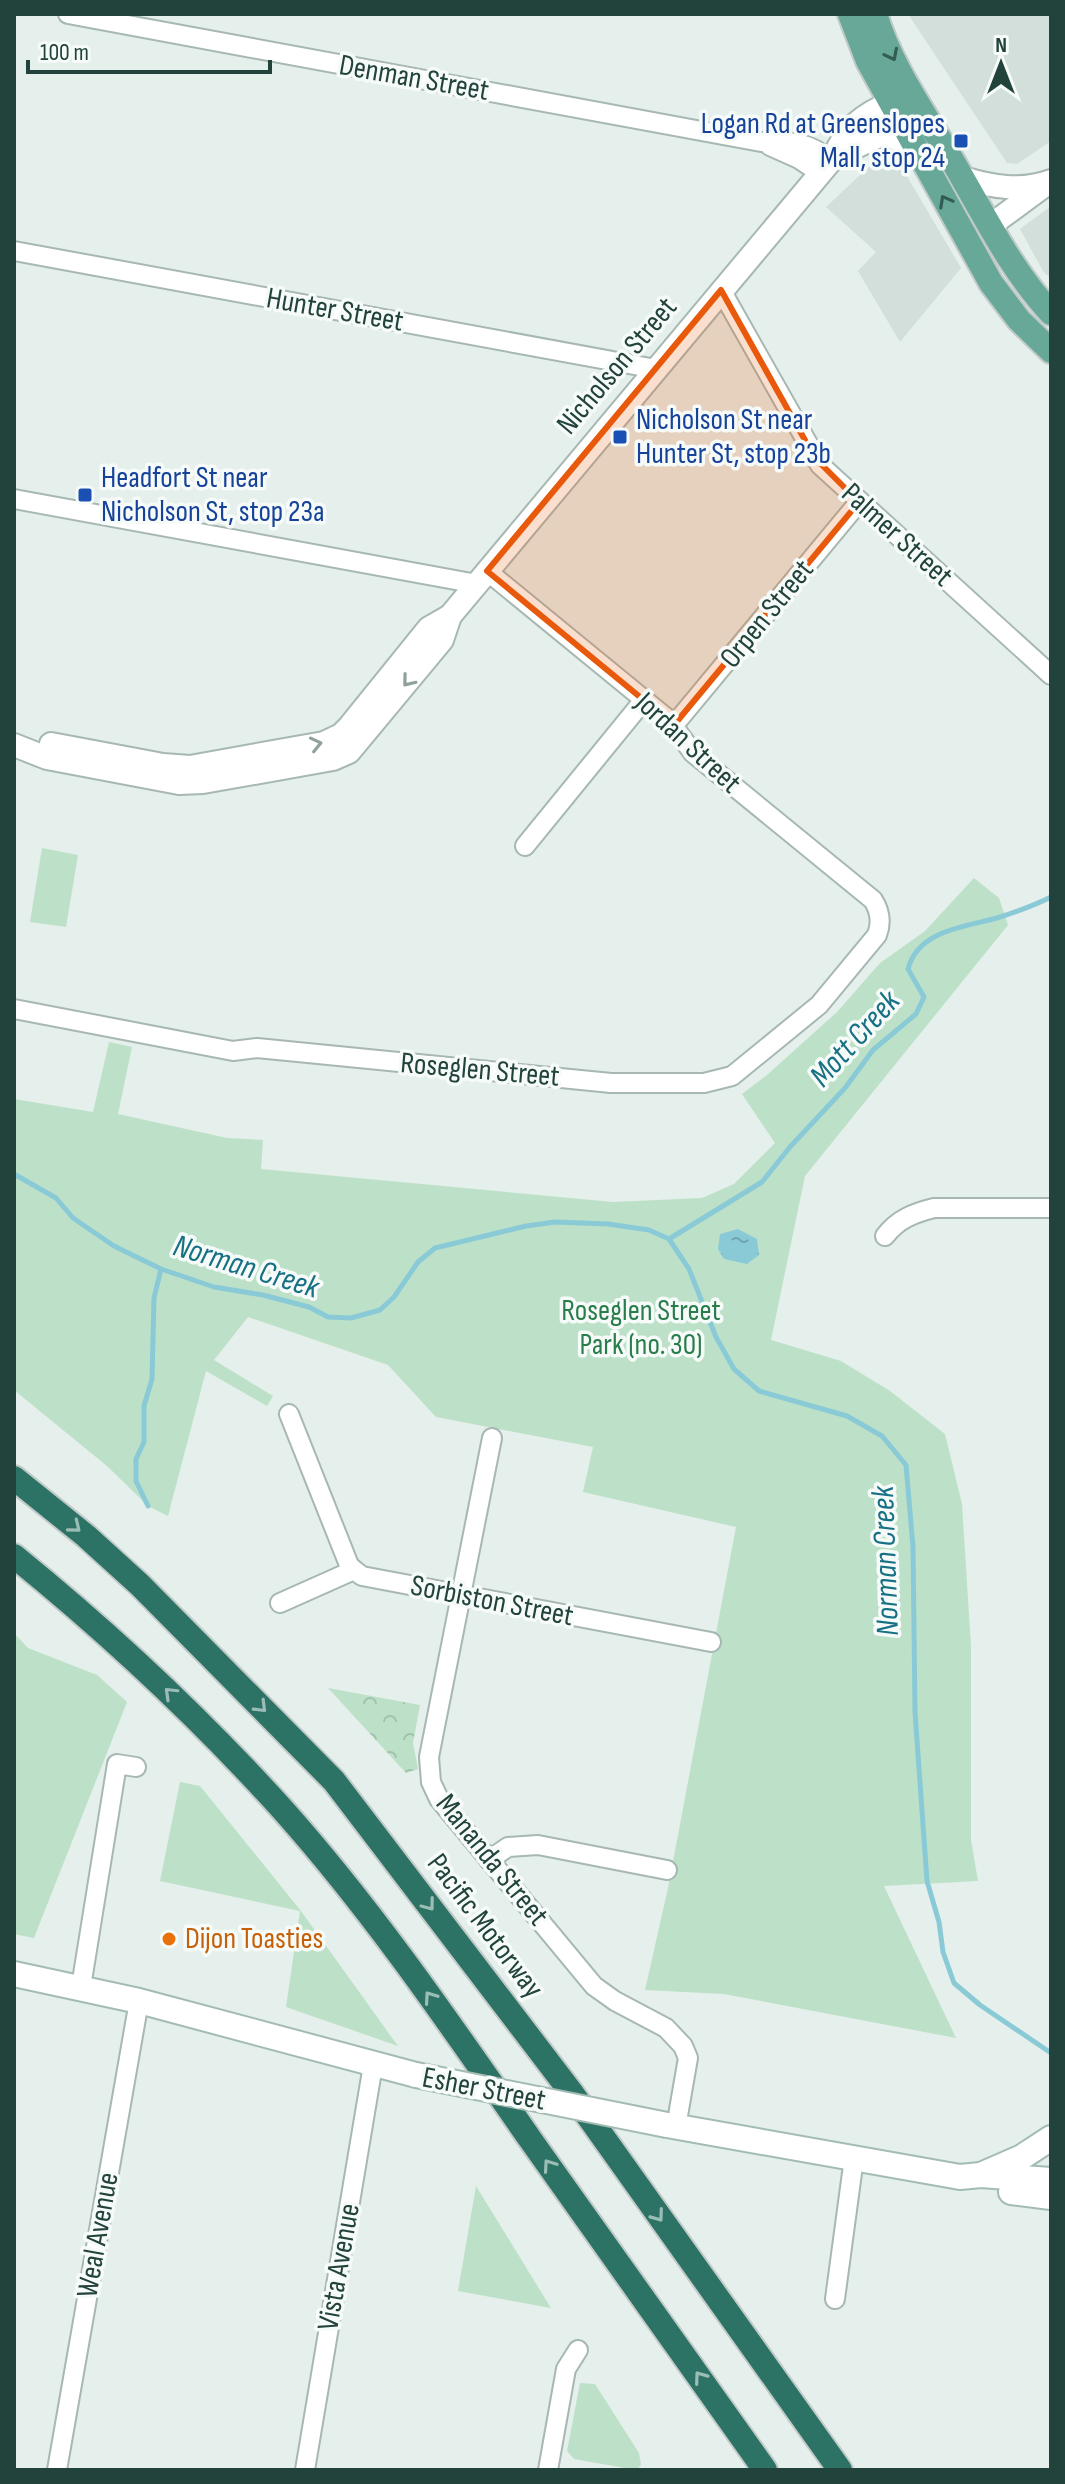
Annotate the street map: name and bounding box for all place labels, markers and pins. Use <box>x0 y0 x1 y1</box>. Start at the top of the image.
place label: Logan Rd at Greenslopes Mall, stop 24 <box>701 106 945 176</box>
marker: Logan Rd at Greenslopes Mall, stop 24 <box>952 132 970 150</box>
place label: Nicholson St near Hunter St, stop 23b <box>636 402 831 472</box>
marker: Nicholson St near Hunter St, stop 23b <box>611 428 629 446</box>
place label: Headfort St near Nicholson St, stop 23a <box>101 460 325 530</box>
marker: Headfort St near Nicholson St, stop 23a <box>76 486 94 504</box>
place label: Dijon Toasties <box>185 1921 323 1957</box>
marker: Dijon Toasties <box>160 1930 178 1948</box>

